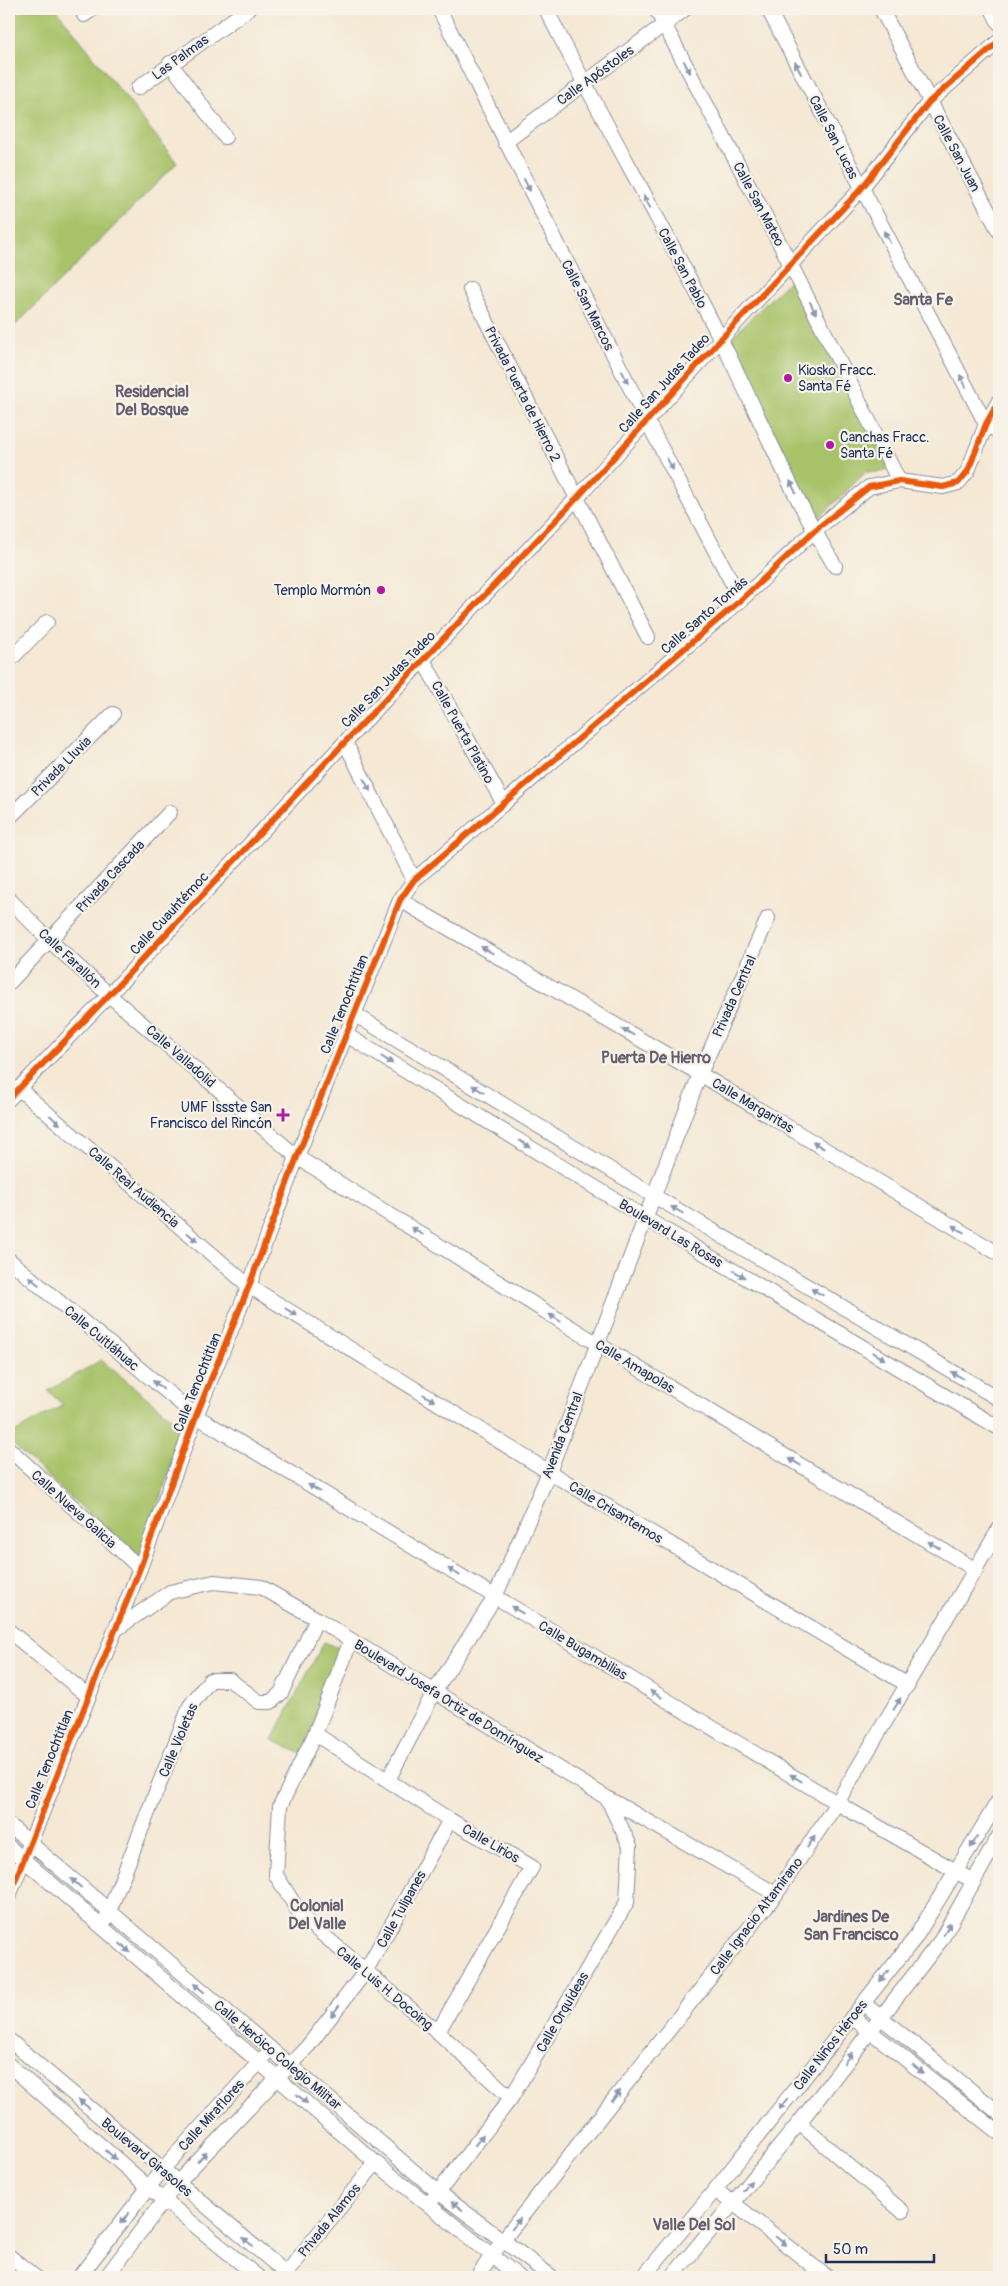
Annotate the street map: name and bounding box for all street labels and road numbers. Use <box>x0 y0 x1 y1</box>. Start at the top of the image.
street label: Las Palmas <box>149 31 213 84</box>
street label: Calle Apóstoles <box>553 41 638 109</box>
street label: Calle San Lucas <box>805 92 862 183</box>
street label: Calle San Juan <box>929 112 984 195</box>
street label: Calle San Mateo <box>729 159 788 250</box>
street label: Calle San Pablo <box>654 225 711 312</box>
street label: Calle San Marcos <box>557 257 618 354</box>
street label: Privada Puerta de Hierro 2 <box>481 324 564 465</box>
street label: Calle San Judas Tadeo <box>615 330 714 437</box>
street label: Calle Santo Tomás <box>657 573 752 658</box>
street label: Calle San Judas Tadeo <box>338 627 439 731</box>
street label: Calle Puerta Platino <box>427 678 498 787</box>
street label: Privada Lluvia <box>28 733 95 800</box>
street label: Privada Cascada <box>72 837 148 916</box>
street label: Calle Cuauhtémoc <box>127 868 212 958</box>
street label: Calle Farallón <box>35 925 105 992</box>
street label: Calle Tenochtitlan <box>317 952 372 1056</box>
street label: Privada Central <box>709 953 760 1040</box>
street label: Calle Valladolid <box>142 1022 219 1091</box>
street label: Calle Margaritas <box>709 1074 798 1137</box>
street label: Calle Real Audiencia <box>85 1143 183 1232</box>
street label: Boulevard Las Rosas <box>616 1196 727 1272</box>
street label: Calle Cuitláhuac <box>61 1302 143 1375</box>
street label: Calle Tenochtitlan <box>170 1330 225 1434</box>
street label: Calle Amapolas <box>592 1336 678 1397</box>
street label: Avenida Central <box>538 1389 587 1481</box>
street label: Calle Nueva Galicia <box>28 1467 120 1552</box>
street label: Calle Crisantemos <box>566 1478 666 1548</box>
street label: Calle Bugambilias <box>535 1617 631 1684</box>
street label: Boulevard Josefa Ortiz de Domínguez <box>351 1636 546 1767</box>
street label: Calle Violetas <box>155 1700 202 1780</box>
street label: Calle Tenochtitlan <box>22 1707 77 1811</box>
street label: Calle Lirios <box>459 1820 523 1867</box>
street label: Calle Ignacio Altamirano <box>706 1853 807 1979</box>
street label: Calle Tulipanes <box>373 1867 430 1951</box>
street label: Calle Luis H. Docoing <box>333 1943 437 2034</box>
street label: Calle Orquídeas <box>533 1968 593 2055</box>
street label: Calle Niños Héroes <box>790 1996 871 2094</box>
street label: Calle Heróico Colegio Militar <box>210 1997 345 2114</box>
street label: Calle Miraflores <box>175 2076 248 2155</box>
street label: Boulevard Girasoles <box>98 2114 196 2201</box>
street label: Privada Alamos <box>295 2180 365 2261</box>

